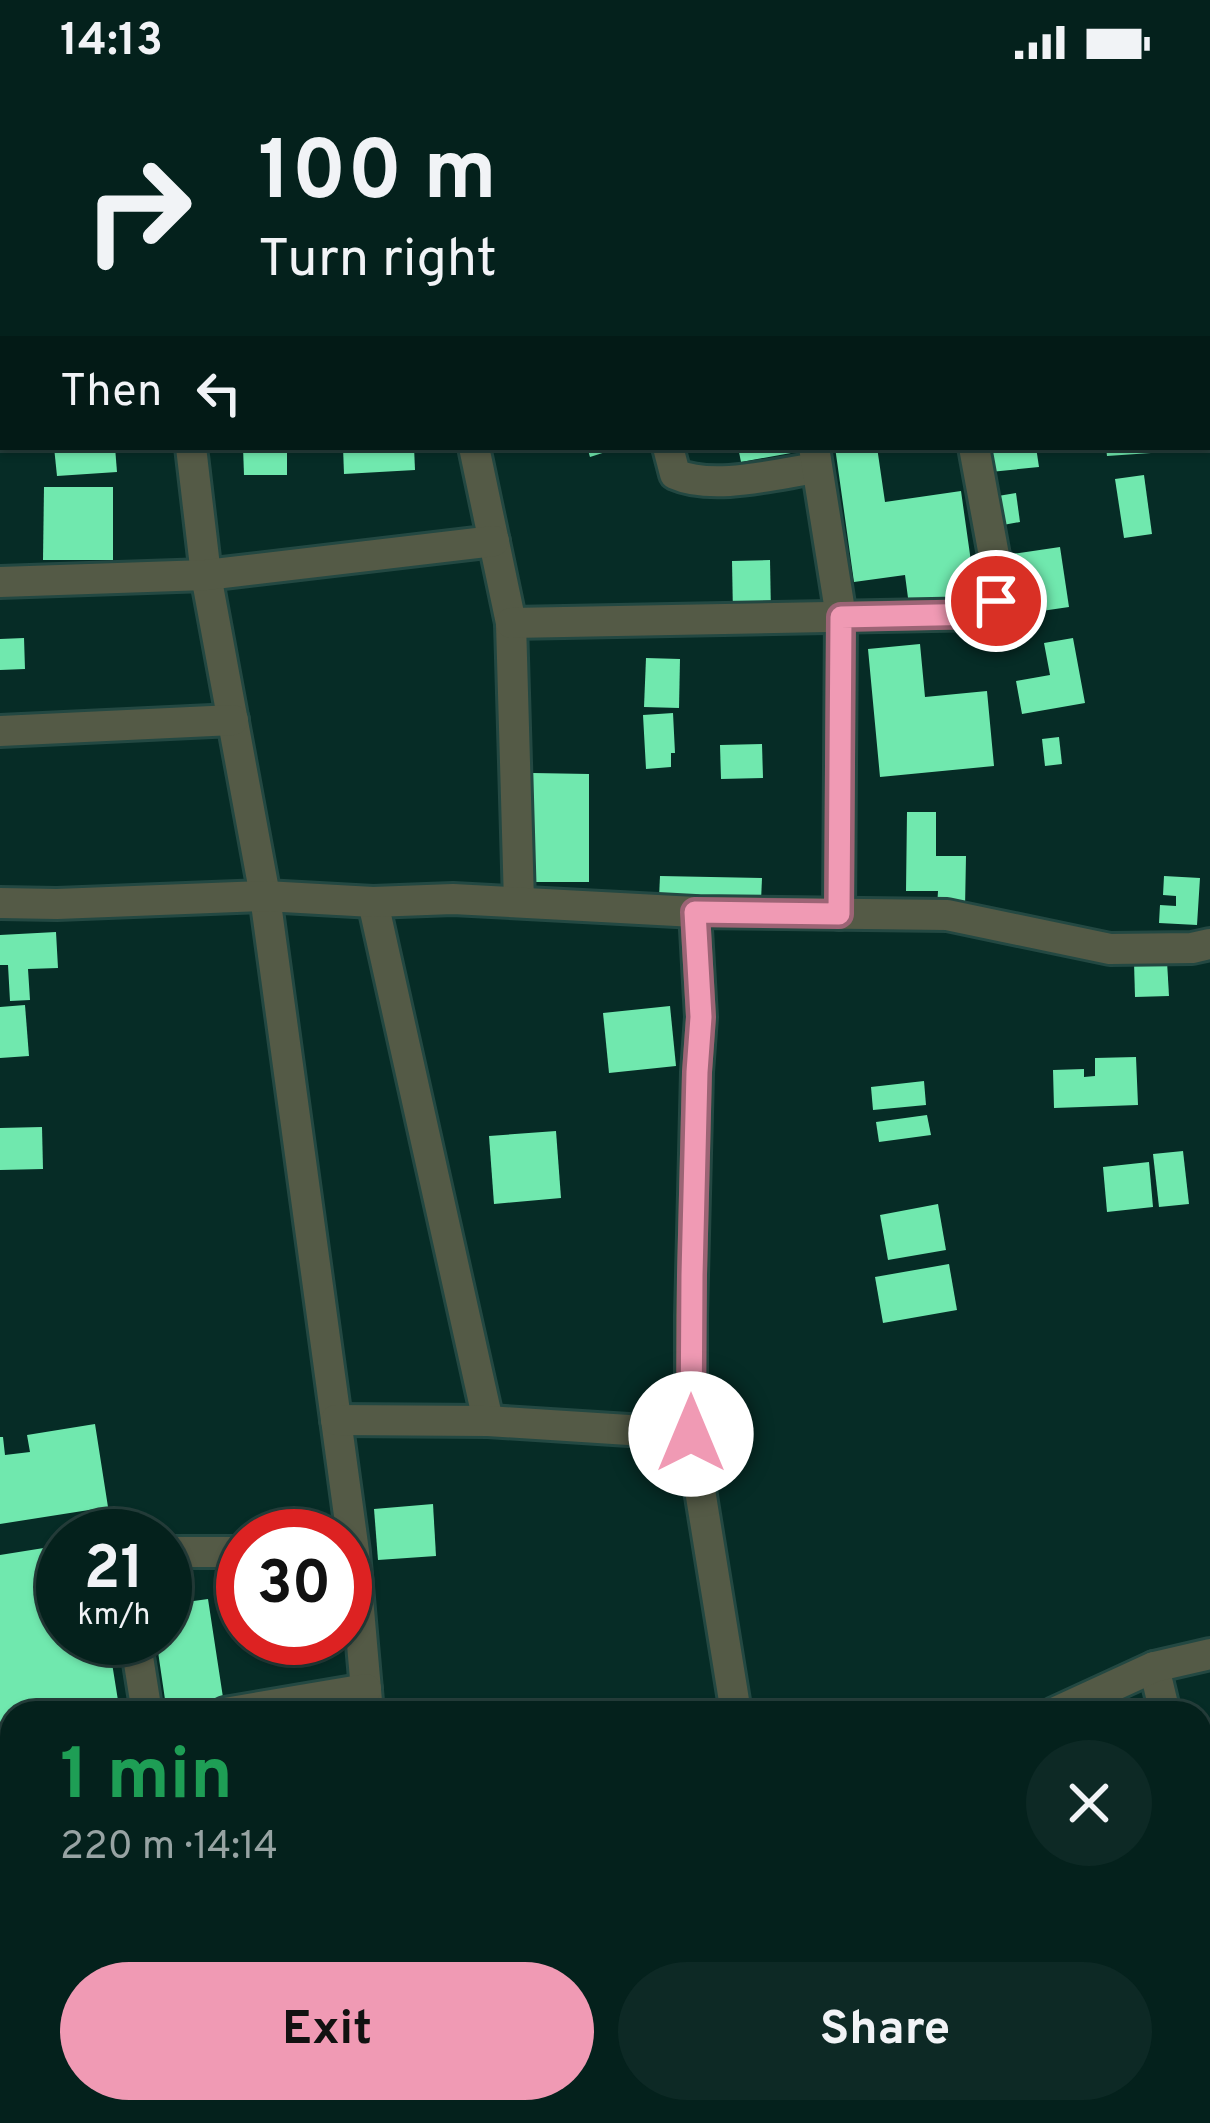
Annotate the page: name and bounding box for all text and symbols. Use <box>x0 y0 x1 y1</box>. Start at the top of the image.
text: 14:13 <box>60 14 163 71</box>
text: 100 m <box>258 123 497 229</box>
icon: right <box>60 132 216 288</box>
text: Turn right <box>258 227 497 296</box>
icon: left <box>186 360 252 426</box>
text: Then <box>60 365 162 422</box>
pin <box>945 550 1047 652</box>
icon: arrive <box>963 568 1029 634</box>
position arrow <box>628 1371 754 1497</box>
speed limit sign: 30 <box>216 1509 372 1665</box>
text: 21 <box>84 1534 144 1610</box>
text: km/h <box>78 1598 150 1635</box>
text: 1 min <box>60 1733 233 1825</box>
button: close <box>1026 1740 1152 1866</box>
text: 220 m · 14:14 <box>60 1824 278 1873</box>
button: Exit <box>60 1962 594 2100</box>
button: Share <box>618 1962 1152 2100</box>

